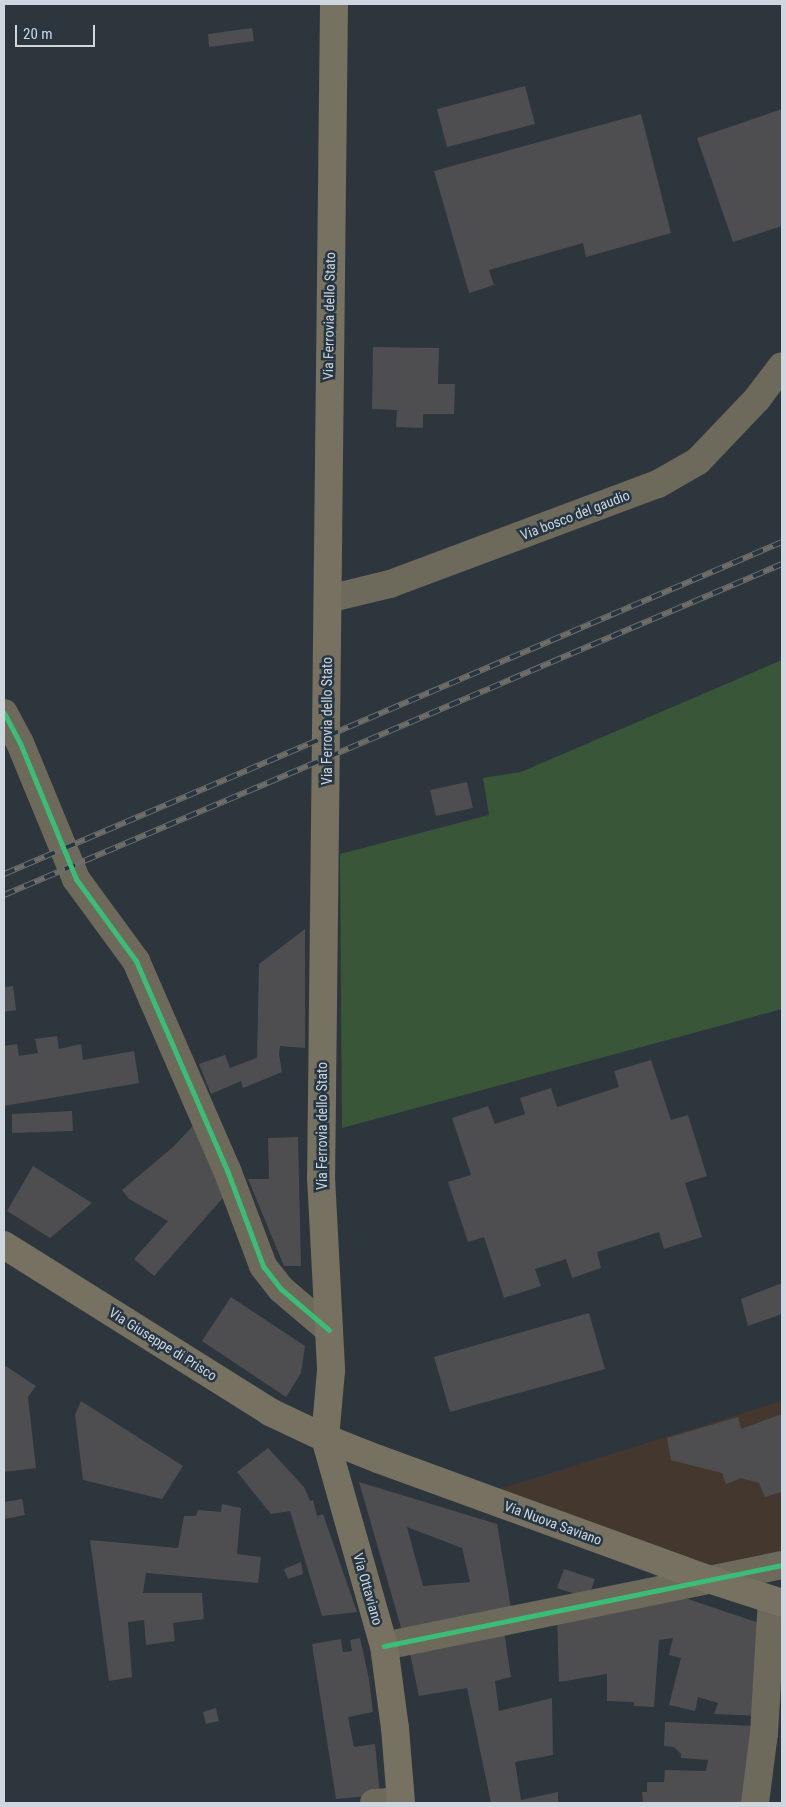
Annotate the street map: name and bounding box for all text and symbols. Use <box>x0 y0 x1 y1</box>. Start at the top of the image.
scale bar <box>18 15 98 47</box>
text: 20 m <box>23 25 53 43</box>
street label: Via Ferrovia dello Stato <box>319 252 339 380</box>
street label: Via bosco del gaudio <box>518 486 632 544</box>
street label: Via Ferrovia dello Stato <box>319 657 335 785</box>
street label: Via Ferrovia dello Stato <box>314 1062 330 1190</box>
street label: Via Giuseppe di Prisco <box>106 1304 220 1384</box>
street label: Via Nuova Saviano <box>502 1498 604 1548</box>
street label: Via Ottaviano <box>350 1551 386 1627</box>

